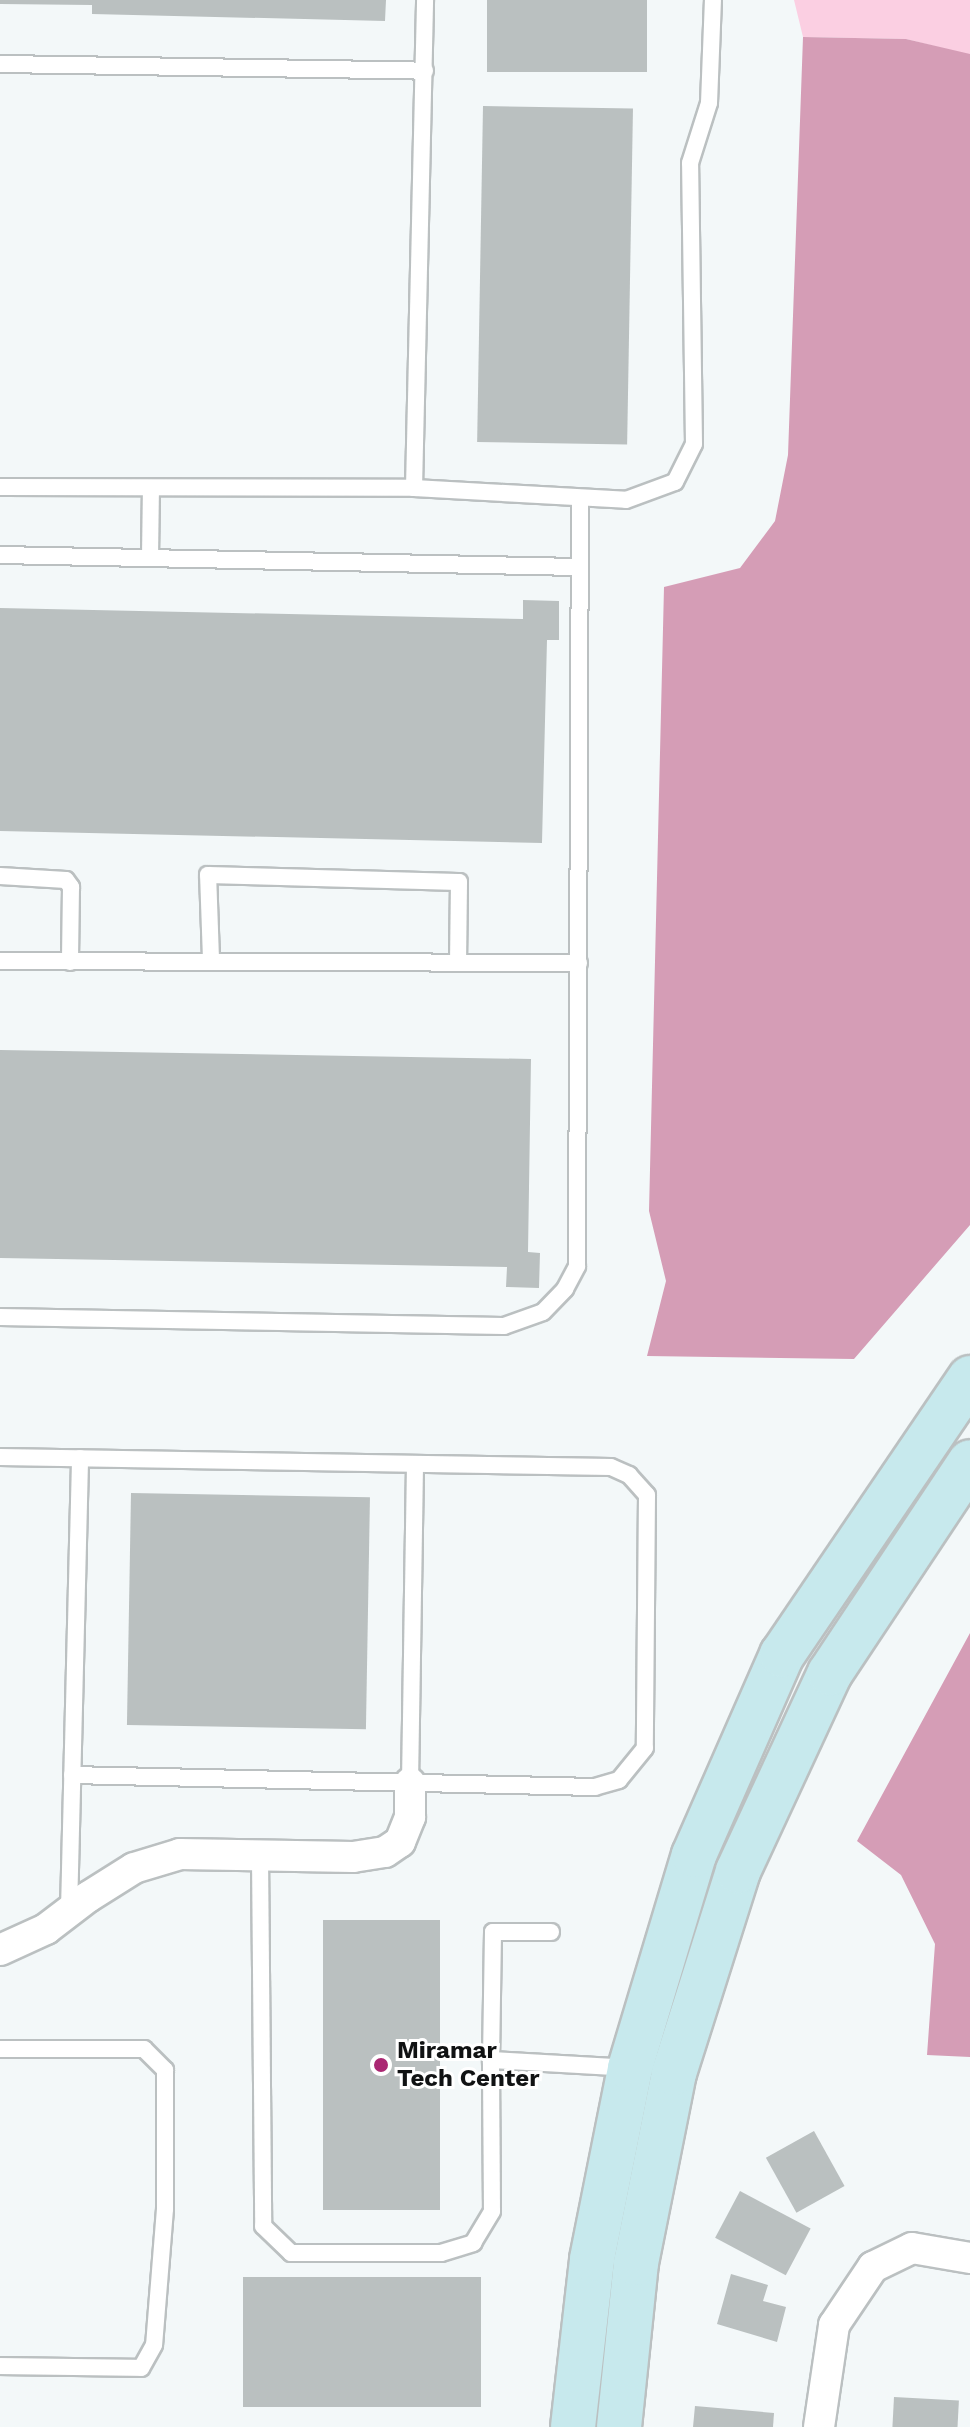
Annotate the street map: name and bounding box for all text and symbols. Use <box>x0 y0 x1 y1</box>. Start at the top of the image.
place label: Miramar Tech Center <box>397 2037 539 2093</box>
marker: Miramar Tech Center <box>372 2056 390 2074</box>

